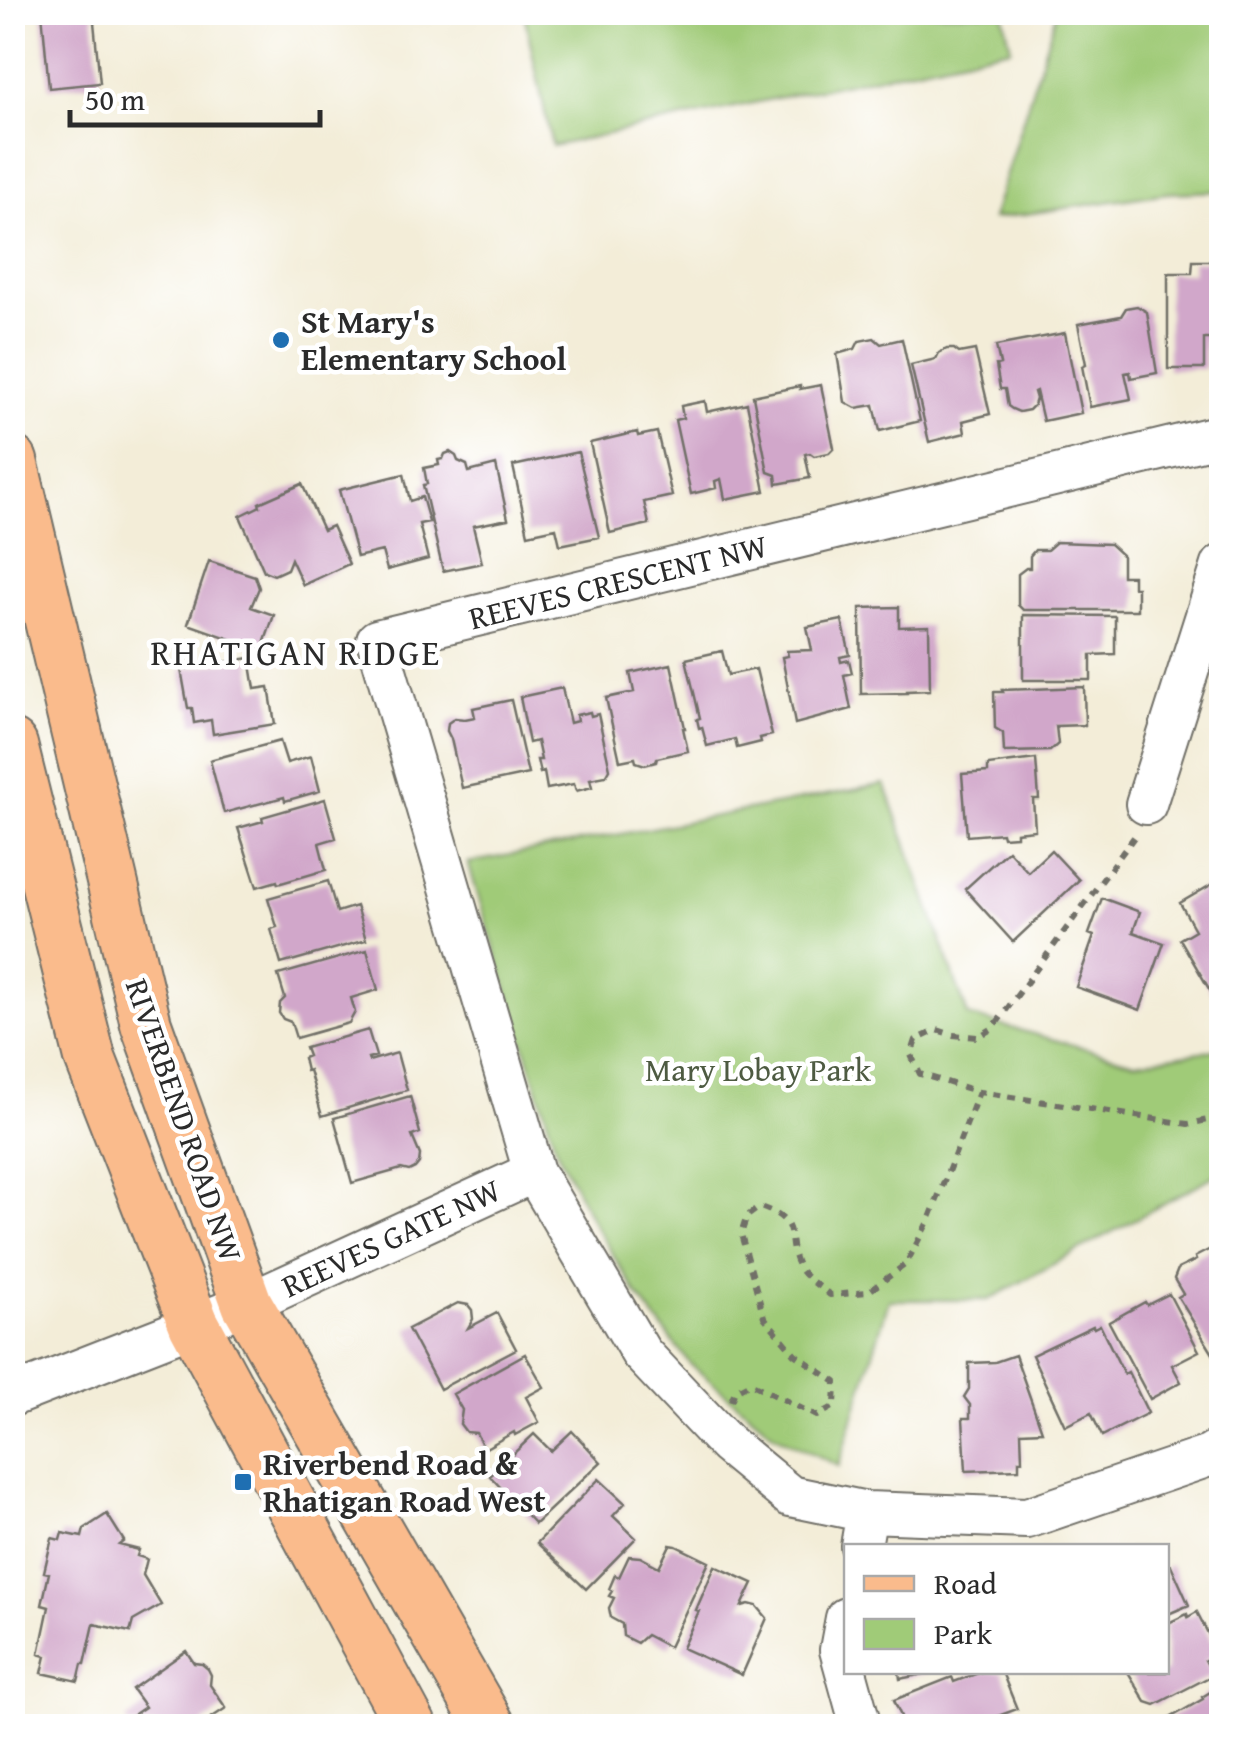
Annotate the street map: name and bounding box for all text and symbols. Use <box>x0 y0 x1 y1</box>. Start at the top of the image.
scale bar <box>70 65 320 127</box>
text: 50 m <box>85 77 145 121</box>
place label: St Mary's Elementary School <box>301 298 567 382</box>
marker: St Mary's Elementary School <box>270 329 292 351</box>
street label: REEVES CRESCENT NW <box>464 522 772 641</box>
district label: RHATIGAN RIDGE <box>150 627 442 678</box>
street label: RIVERBEND ROAD NW <box>114 972 255 1268</box>
park label: Mary Lobay Park <box>645 1046 872 1093</box>
street label: REEVES GATE NW <box>274 1166 508 1309</box>
place label: Riverbend Road & Rhatigan Road West <box>263 1440 546 1524</box>
marker: Riverbend Road & Rhatigan Road West <box>232 1471 254 1493</box>
legend <box>844 1544 1169 1674</box>
text: Road <box>934 1561 997 1605</box>
text: Park <box>934 1611 993 1655</box>

